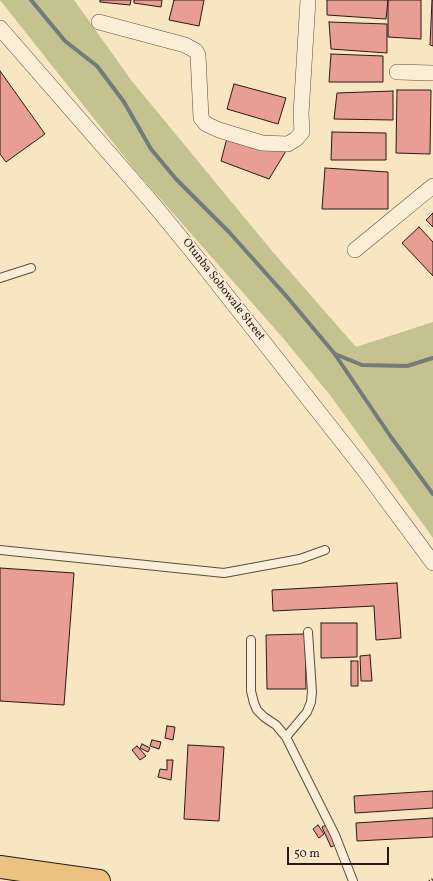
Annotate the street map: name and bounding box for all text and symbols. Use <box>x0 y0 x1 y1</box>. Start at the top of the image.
street label: Otunba Sobowale Street <box>179 236 267 344</box>
scale bar <box>289 839 391 865</box>
text: 50 m <box>294 846 320 862</box>

